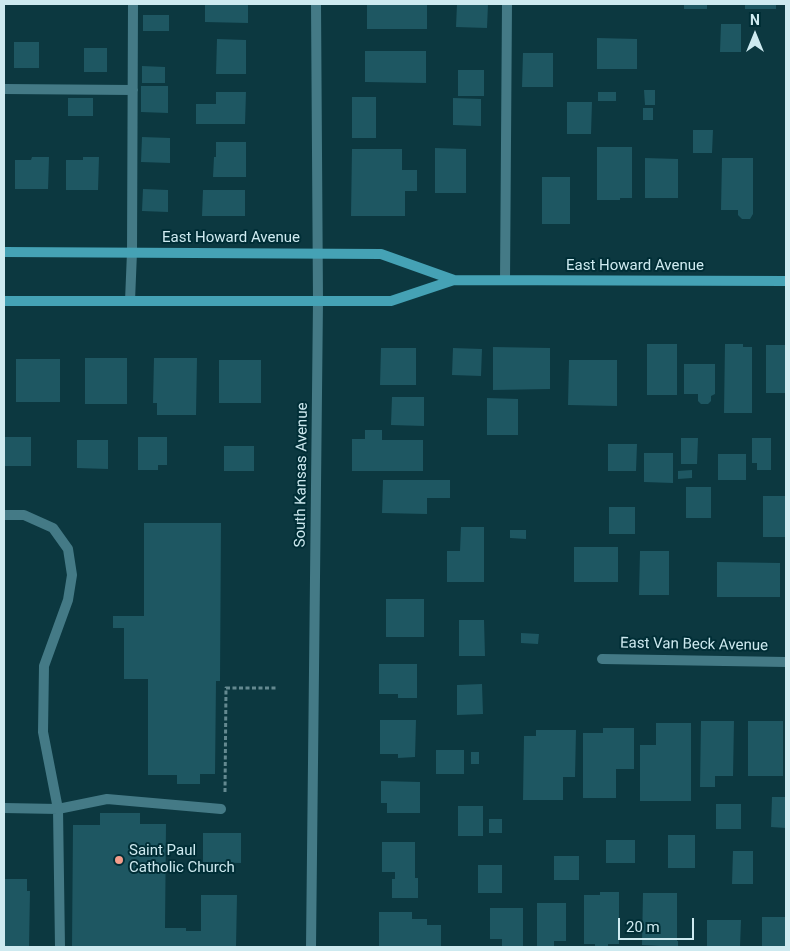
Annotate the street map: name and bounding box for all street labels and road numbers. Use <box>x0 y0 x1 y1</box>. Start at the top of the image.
street label: East Howard Avenue <box>162 229 300 247</box>
street label: East Howard Avenue <box>566 257 704 275</box>
street label: South Kansas Avenue <box>292 402 312 548</box>
street label: East Van Beck Avenue <box>620 635 768 655</box>

